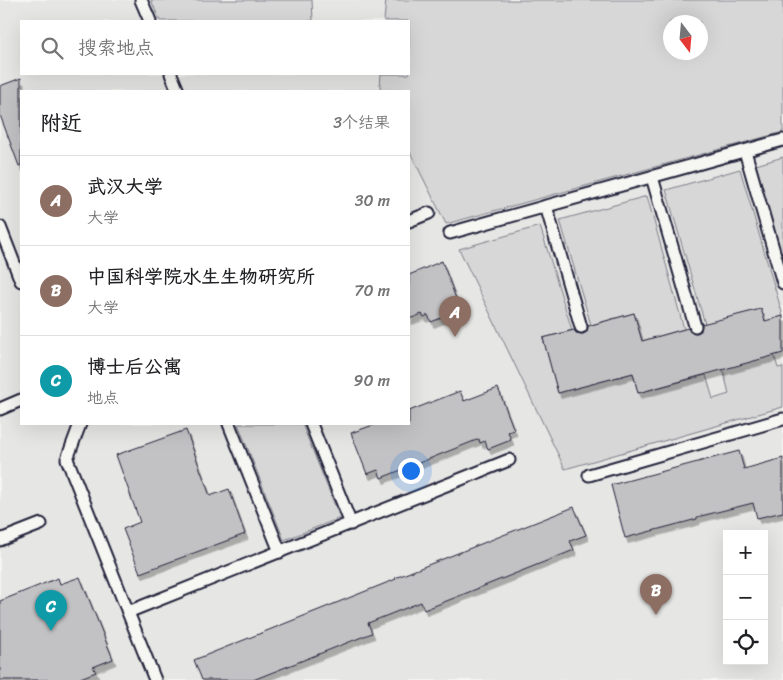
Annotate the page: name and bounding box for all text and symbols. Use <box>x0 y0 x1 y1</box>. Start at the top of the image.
north arrow <box>663 15 708 60</box>
search box <box>20 20 410 75</box>
text: 搜索地点 <box>78 31 154 64</box>
icon: search <box>38 34 66 62</box>
text: 附近 <box>40 104 82 142</box>
text: 3个结果 <box>333 108 390 137</box>
text: 武汉大学 <box>87 170 163 203</box>
text: A <box>51 186 61 215</box>
text: 30 m <box>355 186 390 215</box>
text: 大学 <box>87 203 119 232</box>
text: 中国科学院水生生物研究所 <box>87 260 315 293</box>
text: B <box>51 276 61 305</box>
text: 70 m <box>354 276 390 305</box>
text: 大学 <box>87 293 119 322</box>
pin: A <box>439 296 471 337</box>
text: 博士后公寓 <box>87 350 182 383</box>
text: C <box>51 366 61 395</box>
text: 90 m <box>354 366 390 395</box>
text: 地点 <box>87 383 119 412</box>
your location <box>398 458 424 484</box>
map controls <box>723 530 768 665</box>
button: + <box>723 530 768 575</box>
pin: B <box>640 574 672 615</box>
button: − <box>723 575 768 620</box>
pin: C <box>35 590 67 631</box>
button: locate <box>723 620 768 665</box>

